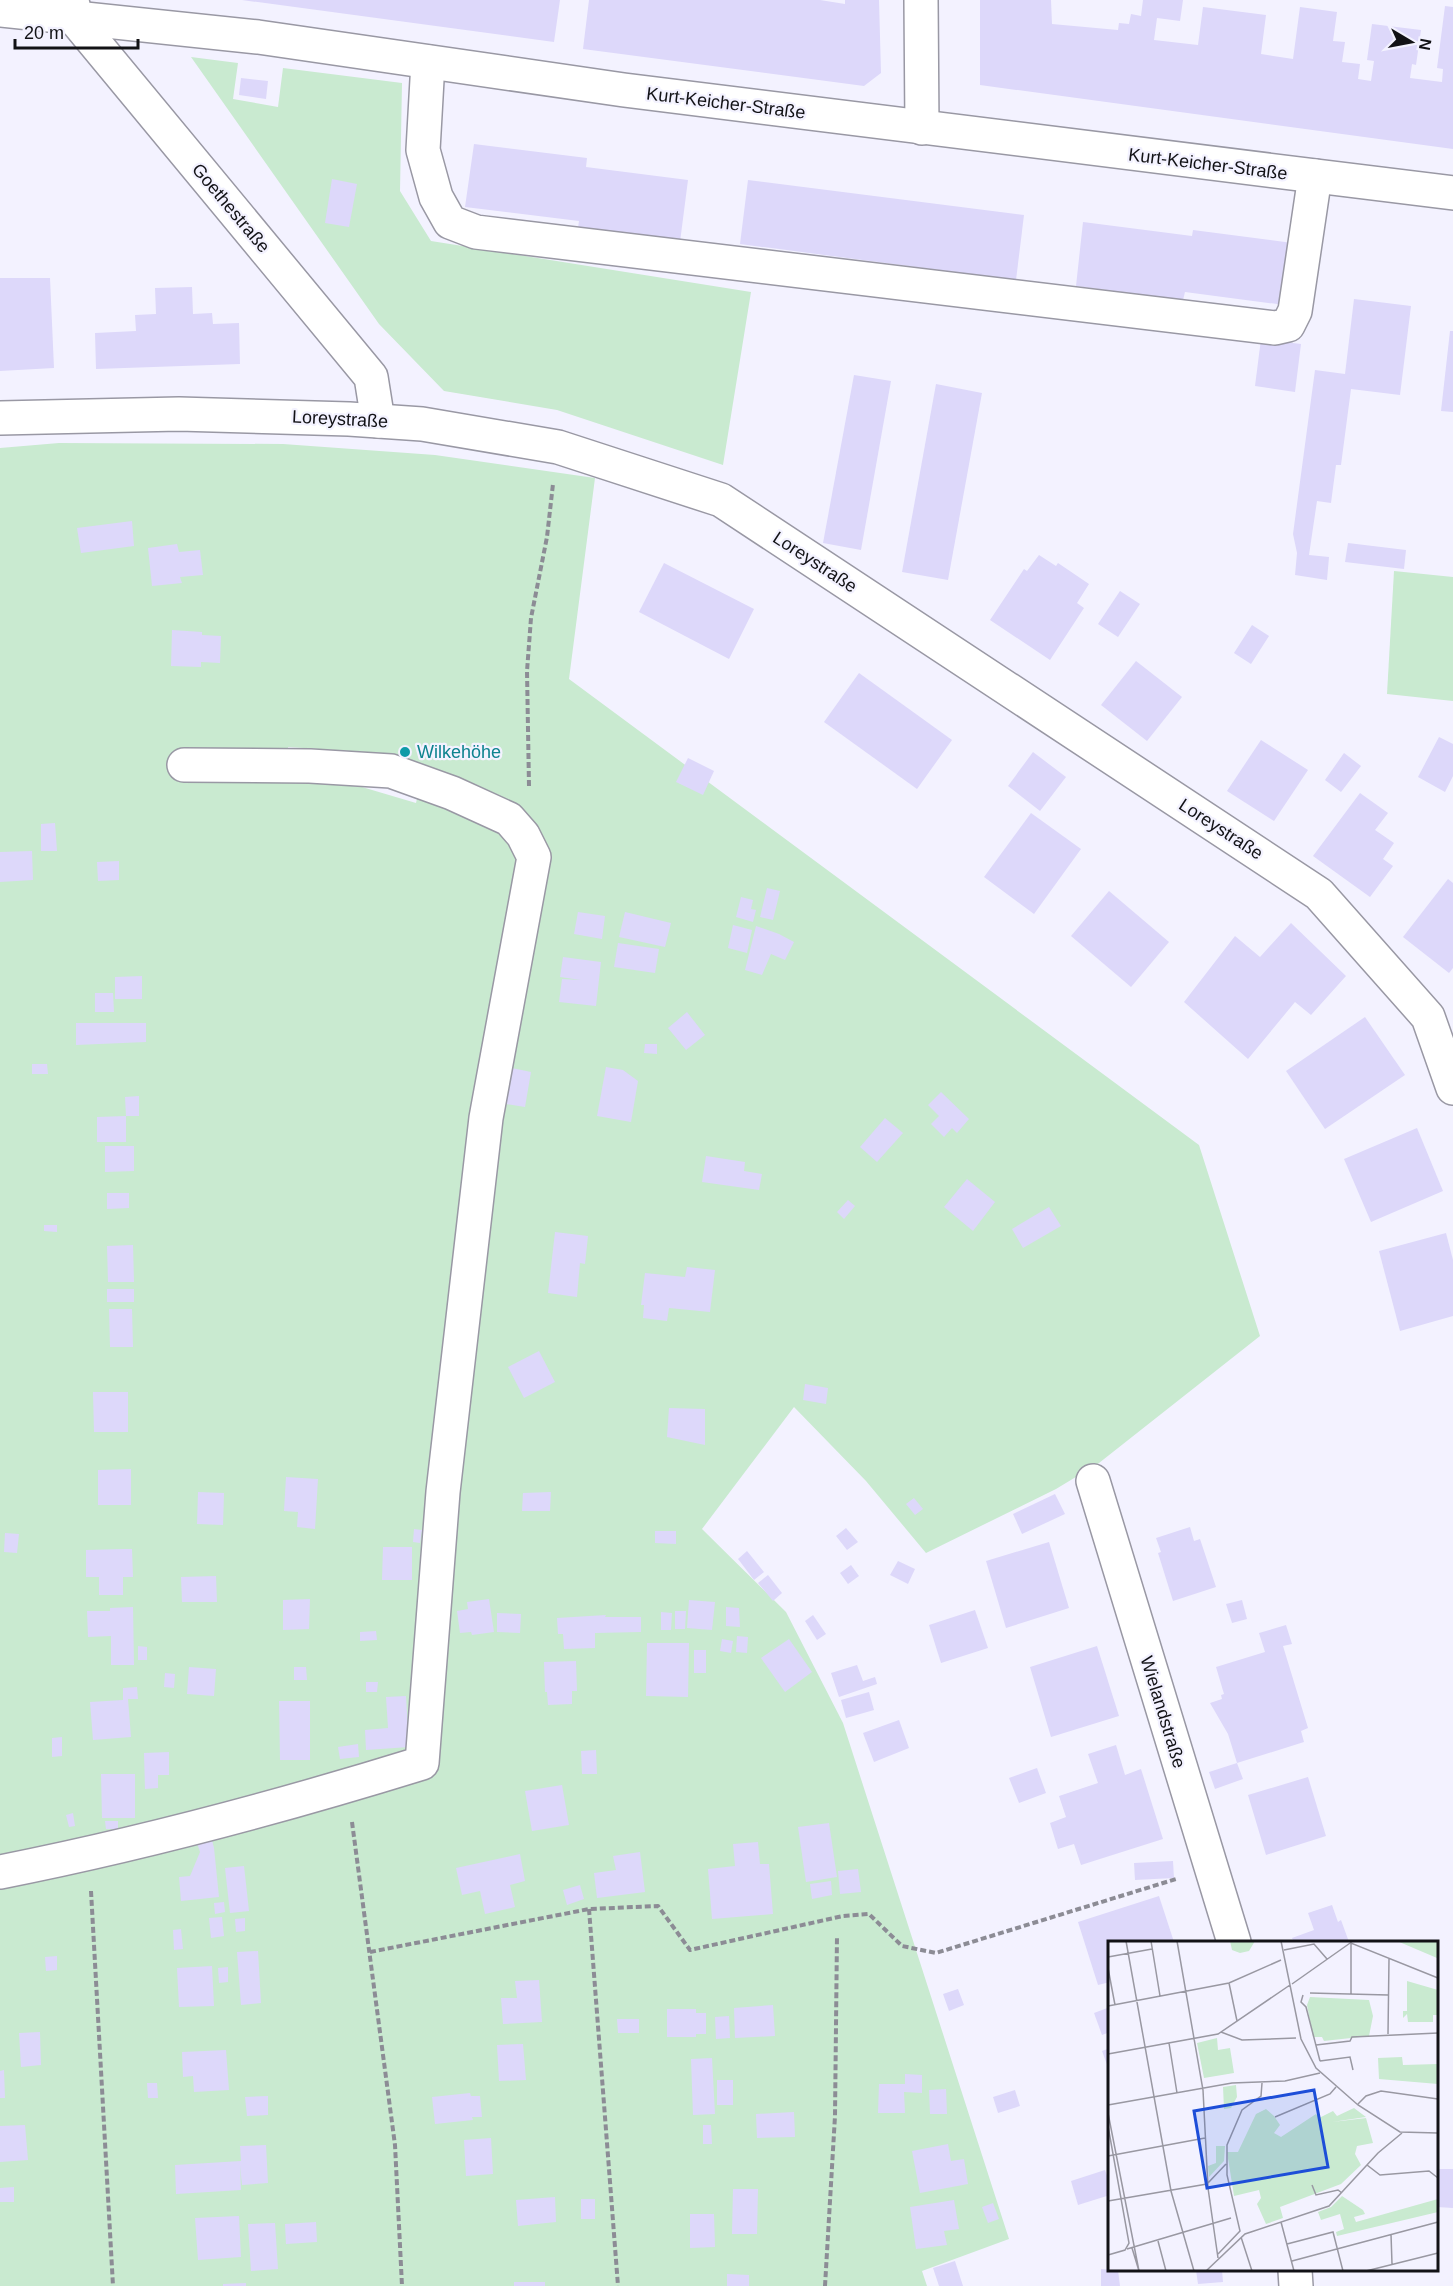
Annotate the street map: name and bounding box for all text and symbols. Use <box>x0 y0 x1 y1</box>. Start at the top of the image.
scale bar <box>15 12 138 50</box>
north arrow <box>1381 12 1441 72</box>
text: 20 m <box>24 23 64 43</box>
text: N <box>1416 37 1435 52</box>
street label: Kurt-Keicher-Straße <box>645 83 807 123</box>
street label: Kurt-Keicher-Straße <box>1127 144 1289 184</box>
street label: Goethestraße <box>188 159 274 257</box>
street label: Loreystraße <box>292 407 388 431</box>
street label: Loreystraße <box>769 527 861 597</box>
place label: Wilkehöhe <box>417 742 501 762</box>
marker: Wilkehöhe <box>398 745 412 759</box>
street label: Loreystraße <box>1175 794 1267 864</box>
street label: Wielandstraße <box>1136 1654 1190 1770</box>
inset map <box>1108 1941 1438 2271</box>

